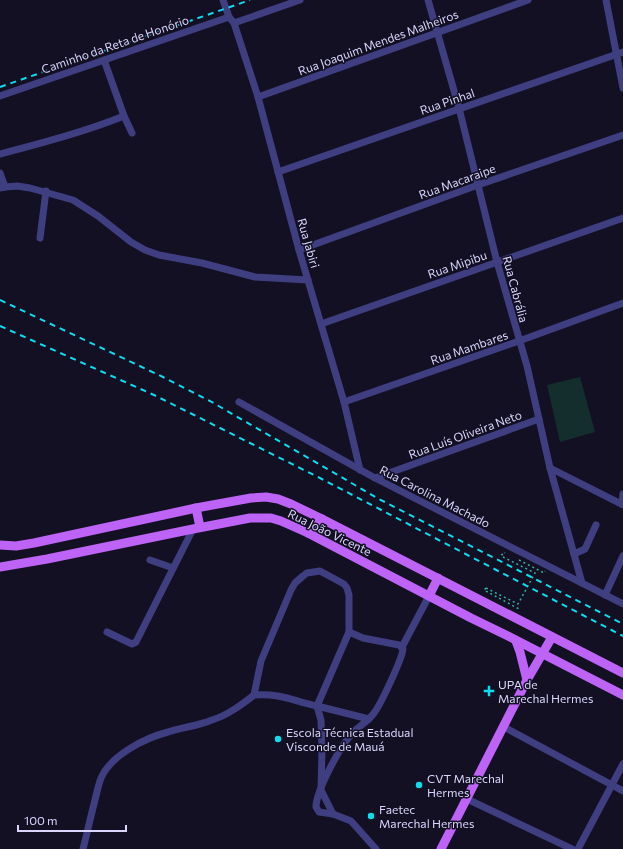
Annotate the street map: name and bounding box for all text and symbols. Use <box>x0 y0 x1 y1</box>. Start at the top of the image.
street label: Rua Joaquim Mendes Malheiros <box>296 6 460 79</box>
street label: Caminho da Reta de Honório <box>39 12 191 76</box>
street label: Rua Pinhal <box>418 85 476 117</box>
street label: Rua Macaraipe <box>417 161 497 201</box>
street label: Rua Jabiri <box>294 217 323 270</box>
street label: Rua Mipibu <box>425 247 489 281</box>
street label: Rua Cabrália <box>500 254 532 324</box>
street label: Rua Mambares <box>428 327 510 367</box>
street label: Rua Luís Oliveira Neto <box>406 407 524 461</box>
street label: Rua Carolina Machado <box>378 462 492 530</box>
street label: Rua João Vicente <box>285 506 374 559</box>
place label: UPA de Marechal Hermes <box>498 677 593 705</box>
marker: UPA de Marechal Hermes <box>483 685 495 697</box>
place label: Escola Técnica Estadual Visconde de Mauá <box>286 725 413 753</box>
marker: Escola Técnica Estadual Visconde de Mauá <box>273 734 283 744</box>
place label: CVT Marechal Hermes <box>427 771 504 799</box>
marker: CVT Marechal Hermes <box>414 780 424 790</box>
place label: Faetec Marechal Hermes <box>379 802 474 830</box>
scale bar <box>18 807 126 833</box>
marker: Faetec Marechal Hermes <box>366 811 376 821</box>
text: 100 m <box>24 813 58 827</box>

